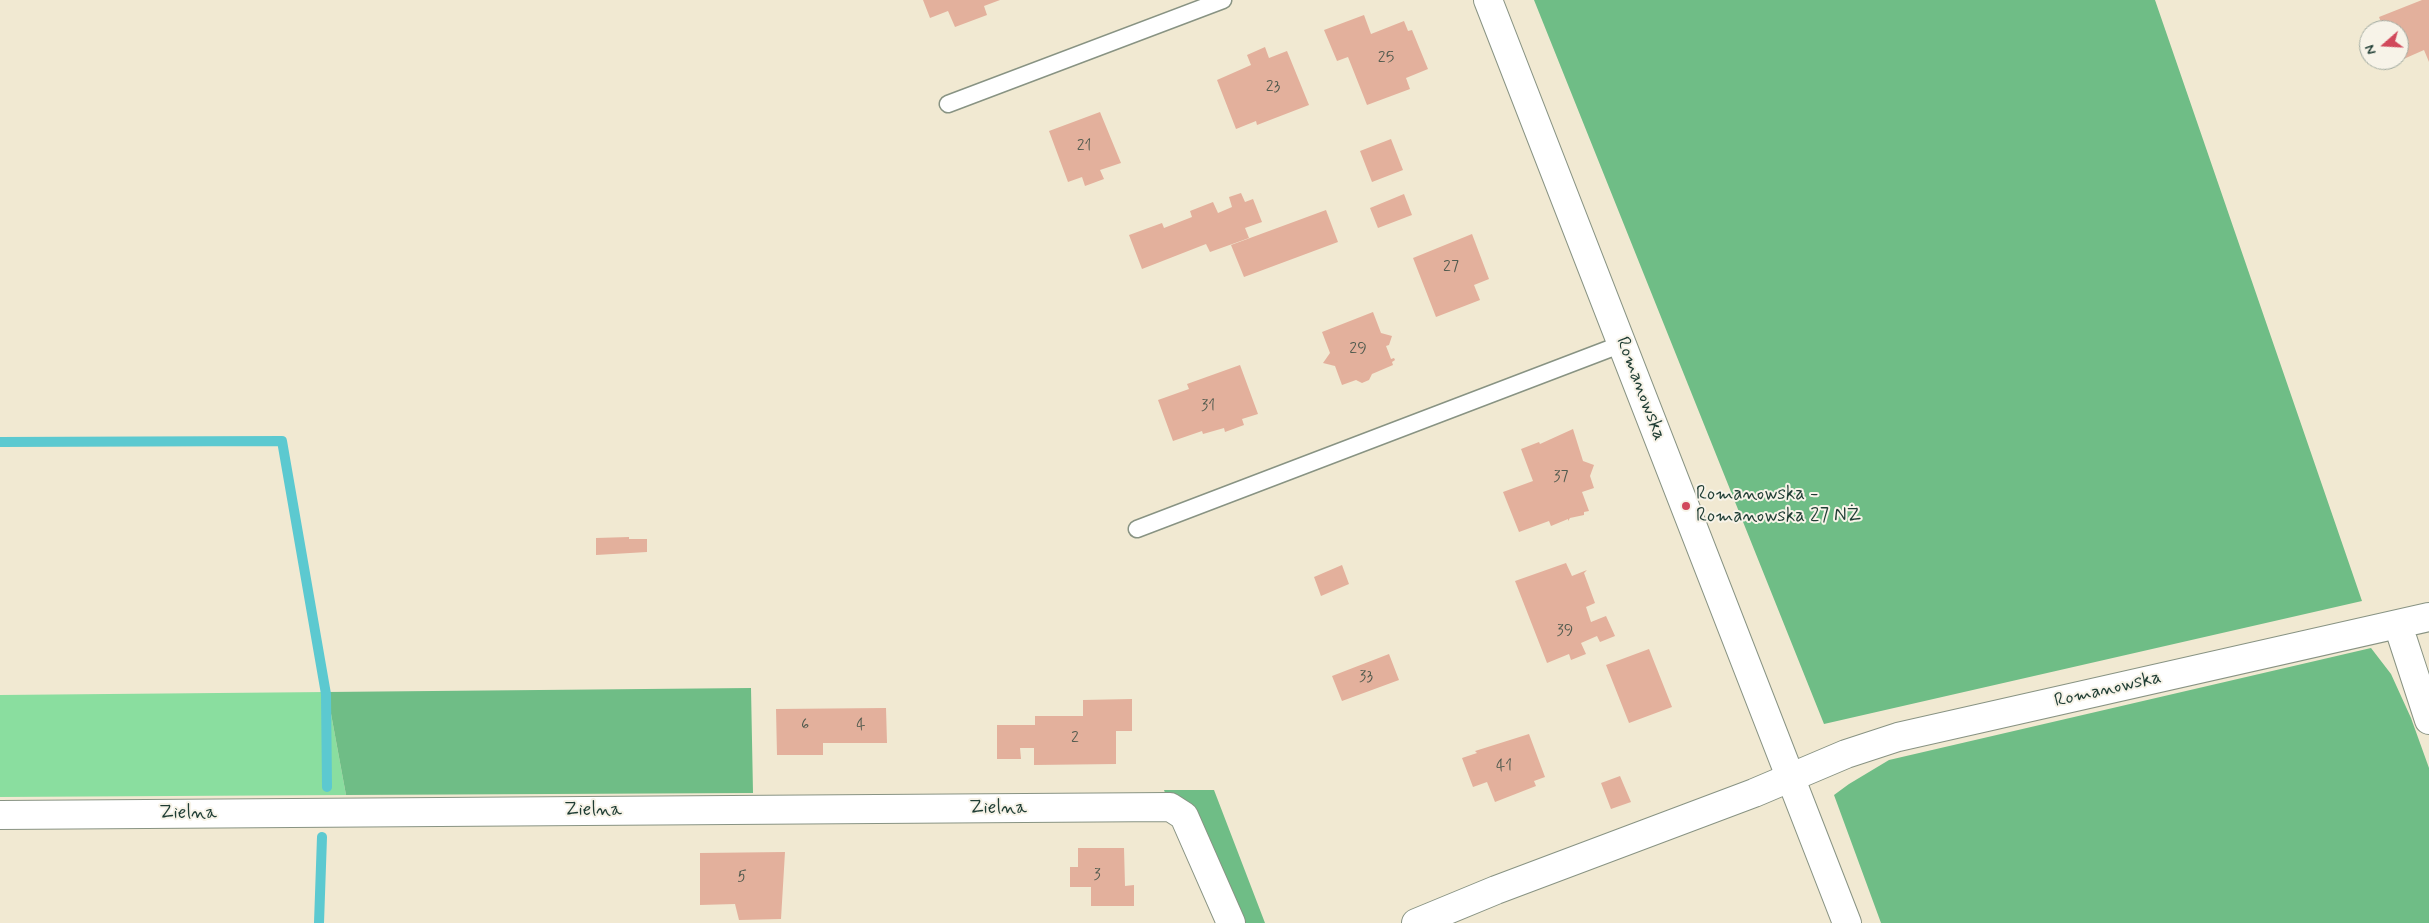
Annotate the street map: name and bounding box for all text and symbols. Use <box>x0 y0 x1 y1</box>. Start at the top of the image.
north arrow <box>2359 20 2409 70</box>
text: N <box>2361 42 2381 57</box>
house number: 25 <box>1378 49 1394 69</box>
house number: 23 <box>1266 78 1280 98</box>
house number: 21 <box>1077 137 1091 157</box>
house number: 27 <box>1443 258 1459 278</box>
street label: Romanowska <box>1610 334 1670 444</box>
house number: 29 <box>1349 340 1367 360</box>
house number: 31 <box>1201 397 1215 417</box>
house number: 37 <box>1553 468 1569 488</box>
place label: Romanowska - Romanowska 27 NŻ <box>1696 484 1861 528</box>
marker: Romanowska - Romanowska 27 NŻ <box>1680 500 1692 512</box>
house number: 39 <box>1557 622 1573 642</box>
street label: Romanowska <box>2052 667 2164 713</box>
house number: 33 <box>1359 668 1373 688</box>
house number: 6 <box>801 716 809 736</box>
house number: 4 <box>856 716 866 736</box>
house number: 2 <box>1071 729 1079 749</box>
house number: 41 <box>1496 757 1512 777</box>
street label: Zielna <box>969 798 1027 820</box>
street label: Zielna <box>564 800 622 822</box>
street label: Zielna <box>159 803 217 825</box>
house number: 3 <box>1093 866 1101 886</box>
house number: 5 <box>737 868 747 888</box>

